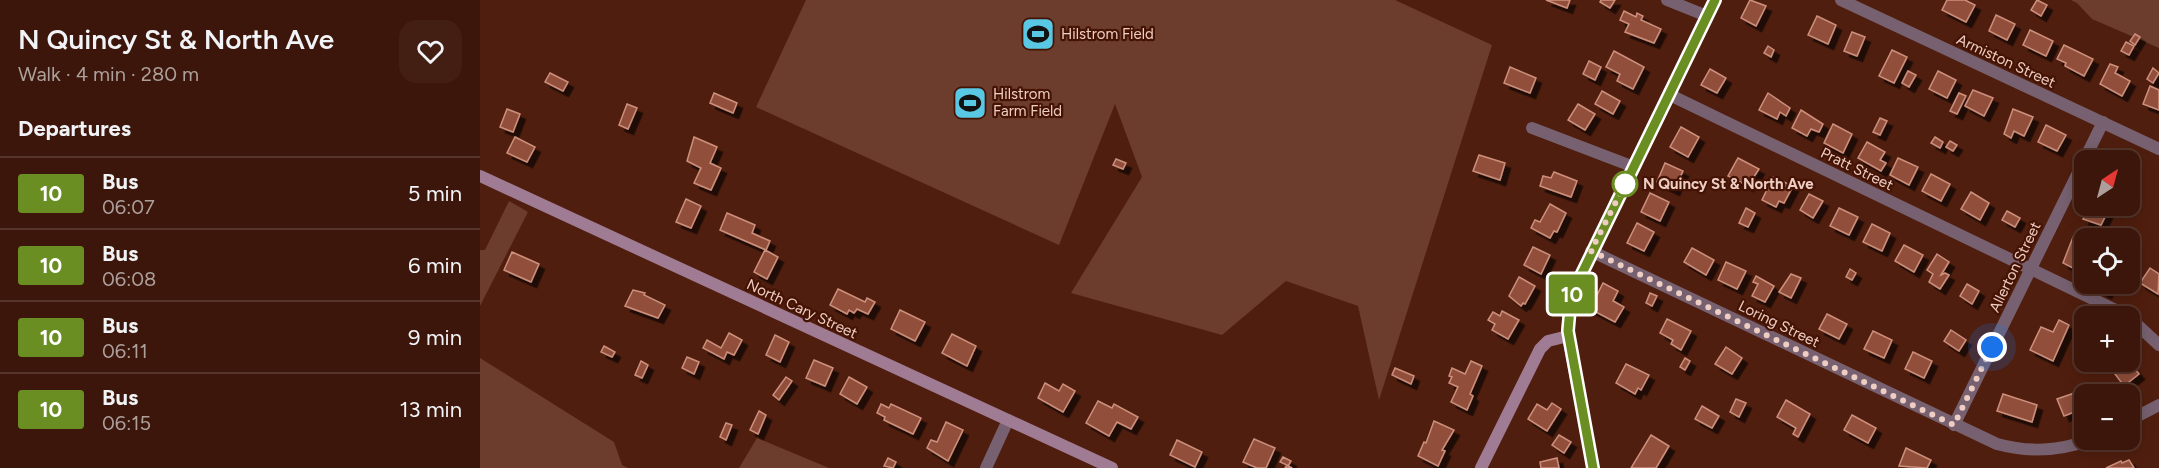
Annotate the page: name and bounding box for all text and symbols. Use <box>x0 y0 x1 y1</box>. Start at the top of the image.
sports icon: Hilstrom Field <box>1020 16 1056 52</box>
button: heart <box>399 20 462 83</box>
text: N Quincy St & North Ave <box>18 22 334 56</box>
place label: Hilstrom Field <box>1061 25 1154 43</box>
street label: Armiston Street <box>1954 30 2059 92</box>
text: Walk · 4 min · 280 m <box>18 62 199 86</box>
sports icon: Hilstrom Farm Field <box>952 85 988 121</box>
place label: Hilstrom Farm Field <box>993 85 1062 120</box>
text: Departures <box>18 115 131 142</box>
street label: Pratt Street <box>1818 144 1896 194</box>
north arrow <box>2074 150 2140 216</box>
map controls <box>2074 150 2140 450</box>
text: Bus <box>102 168 138 195</box>
marker: N Quincy St & North Ave <box>1612 171 1638 197</box>
place label: N Quincy St & North Ave <box>1643 175 1814 193</box>
text: 5 min <box>408 180 462 207</box>
text: 10 <box>40 181 62 206</box>
text: 06:07 <box>102 195 155 219</box>
street label: Allerton Street <box>1985 219 2045 315</box>
button: locate <box>2074 228 2140 294</box>
text: Bus <box>102 240 138 267</box>
text: 6 min <box>408 252 462 279</box>
text: 10 <box>40 253 62 278</box>
text: 06:08 <box>102 267 156 291</box>
line badge: 10 <box>1545 274 1599 314</box>
street label: North Cary Street <box>744 275 861 343</box>
text: 10 <box>1561 282 1583 307</box>
street label: Loring Street <box>1736 297 1823 352</box>
button: + <box>2074 306 2140 372</box>
text: Bus <box>102 312 138 339</box>
text: 9 min <box>408 324 462 351</box>
text: 10 <box>40 325 62 350</box>
your location <box>1977 332 2007 362</box>
text: 06:11 <box>102 339 148 363</box>
text: Bus <box>102 384 138 411</box>
button: − <box>2074 384 2140 450</box>
text: 13 min <box>399 396 462 423</box>
text: 10 <box>40 397 62 422</box>
text: 06:15 <box>102 411 151 435</box>

